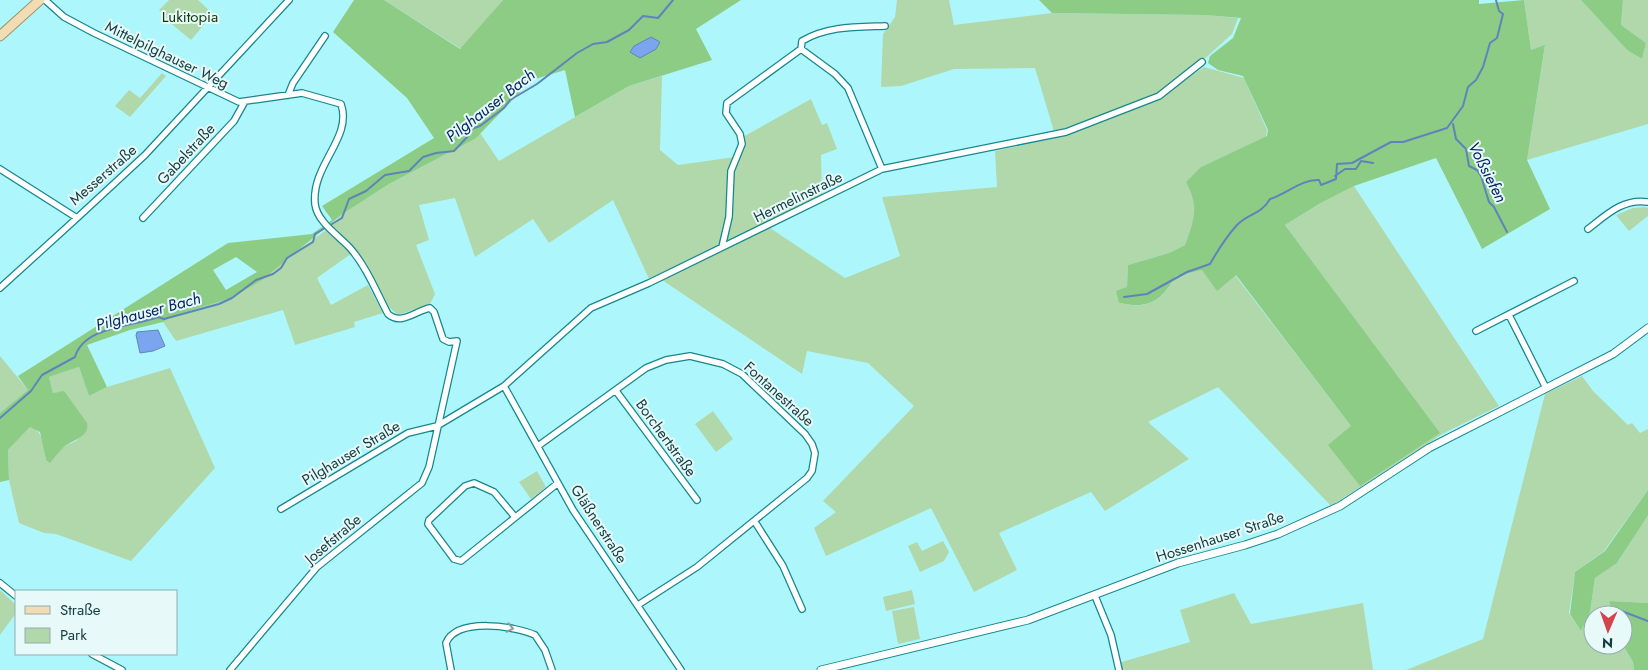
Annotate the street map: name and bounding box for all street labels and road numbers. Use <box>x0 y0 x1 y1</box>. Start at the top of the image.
street label: Mittelpilghauser Weg <box>101 15 233 95</box>
street label: Gabelstraße <box>152 118 220 190</box>
street label: Messerstraße <box>64 139 142 211</box>
street label: Hermelinstraße <box>750 166 846 228</box>
street label: Fontanestraße <box>739 356 819 432</box>
street label: Borchertstraße <box>630 395 702 482</box>
street label: Pilghauser Straße <box>298 415 404 491</box>
street label: Gläßnerstraße <box>565 480 633 568</box>
street label: Hossenhauser Straße <box>1153 506 1287 568</box>
street label: Josefstraße <box>298 509 366 571</box>

